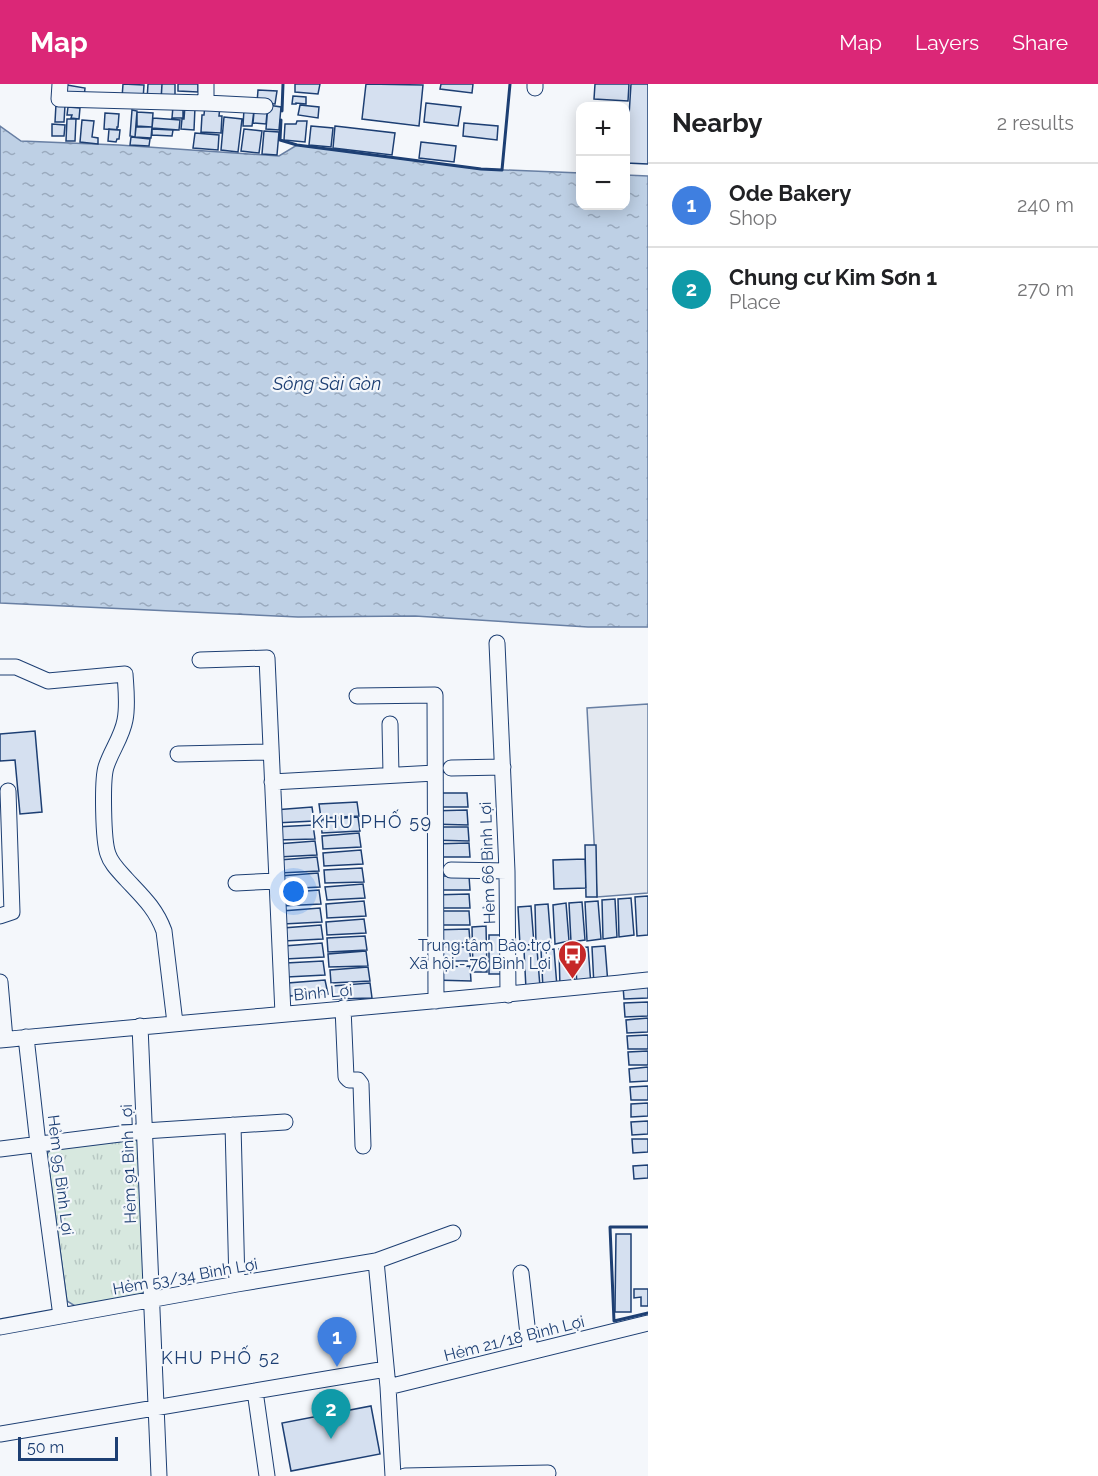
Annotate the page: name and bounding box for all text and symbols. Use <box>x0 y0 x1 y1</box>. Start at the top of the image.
text: Map <box>30 26 88 59</box>
text: Map <box>839 30 882 55</box>
text: Layers <box>915 30 979 55</box>
text: Share <box>1012 30 1068 55</box>
map controls <box>576 102 630 210</box>
button: + <box>576 102 630 156</box>
text: Nearby <box>672 108 762 138</box>
text: 2 results <box>997 111 1074 135</box>
button: − <box>576 156 630 210</box>
text: Ode Bakery <box>729 180 851 206</box>
text: 1 <box>687 193 696 217</box>
text: 240 m <box>1017 193 1074 217</box>
text: Shop <box>729 206 777 230</box>
text: Chung cư Kim Sơn 1 <box>729 264 937 290</box>
text: 2 <box>686 277 697 301</box>
text: 270 m <box>1017 277 1074 301</box>
text: Place <box>729 290 780 314</box>
water label: Sông Sài Gòn <box>272 373 381 394</box>
street label: Hẻm 66 Bình Lợi <box>476 801 499 925</box>
district label: KHU PHỐ 59 <box>312 809 432 832</box>
your location <box>279 877 308 906</box>
place label: Trung tâm Bảo trợ Xã hội - 76 Bình Lợi <box>409 936 551 973</box>
bus stop icon: Trung tâm Bảo trợ Xã hội - 76 Bình Lợi <box>556 938 588 980</box>
street label: Bình Lợi <box>293 980 353 1005</box>
street label: Hẻm 91 Bình Lợi <box>117 1104 140 1224</box>
street label: Hẻm 95 Bình Lợi <box>44 1114 77 1236</box>
street label: Hẻm 53/34 Bình Lợi <box>111 1254 259 1299</box>
street label: Hẻm 21/18 Bình Lợi <box>442 1312 586 1365</box>
pin: 1 <box>318 1318 356 1367</box>
district label: KHU PHỐ 52 <box>161 1345 281 1368</box>
pin: 2 <box>312 1390 350 1439</box>
scale bar <box>18 1434 118 1462</box>
text: 50 m <box>27 1438 64 1457</box>

